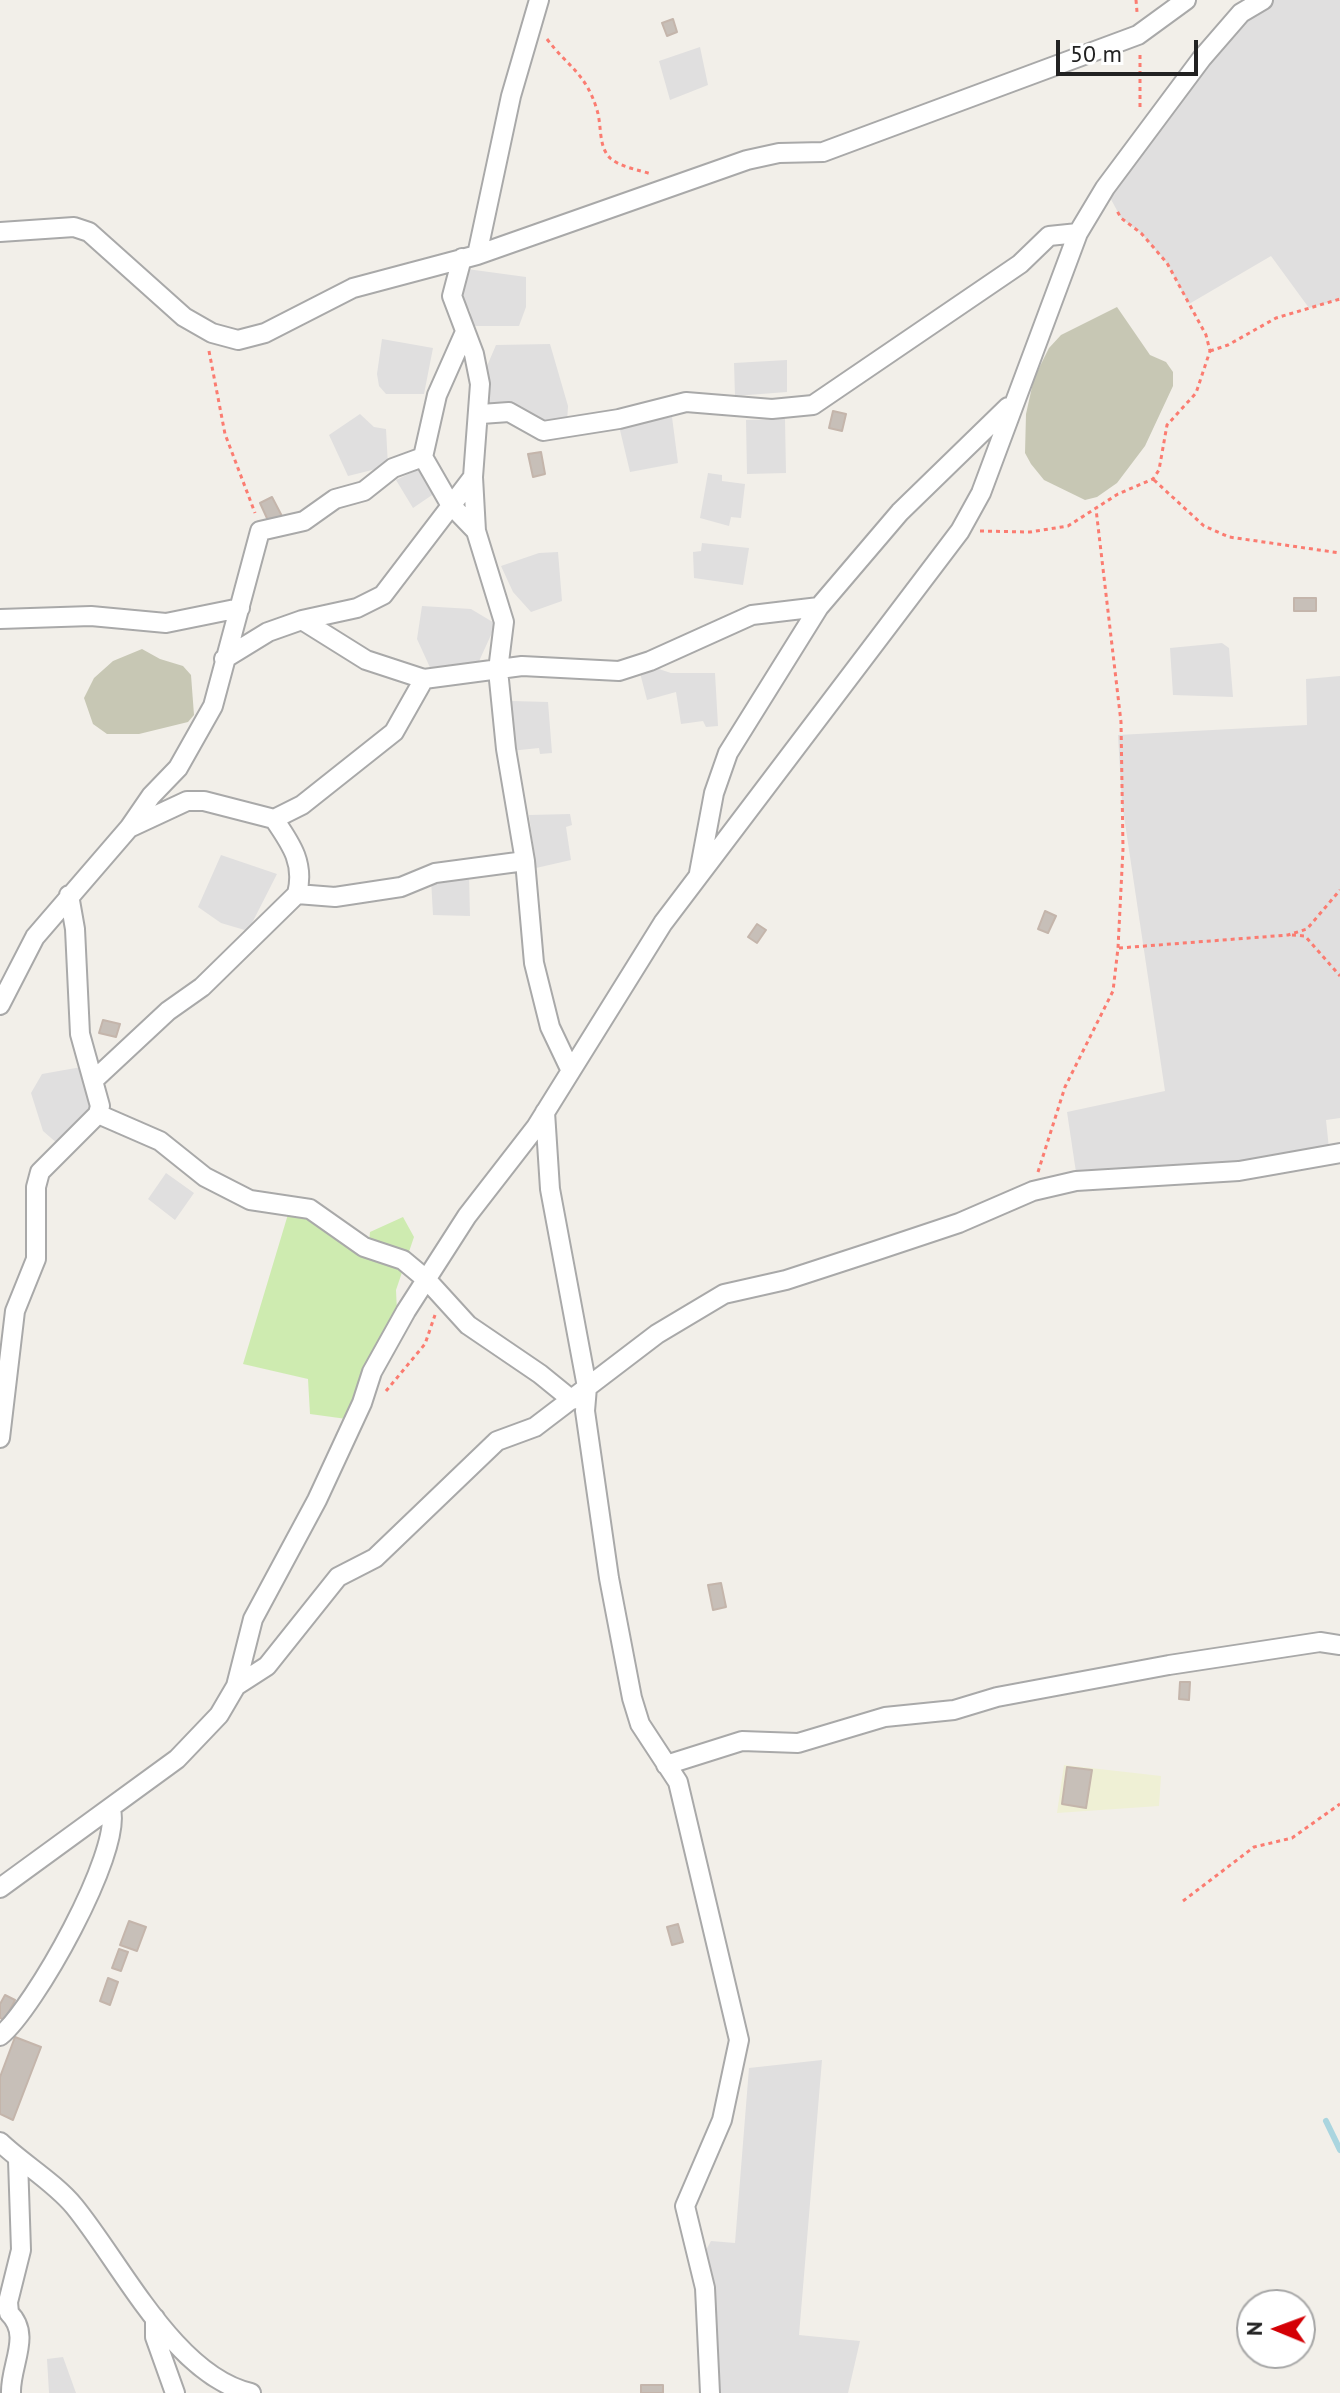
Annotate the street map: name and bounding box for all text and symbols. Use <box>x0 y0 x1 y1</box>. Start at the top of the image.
scale bar <box>1060 24 1202 74</box>
text: 50 m <box>1070 38 1122 69</box>
north arrow <box>1236 2289 1316 2369</box>
text: N <box>1240 2321 1268 2336</box>

